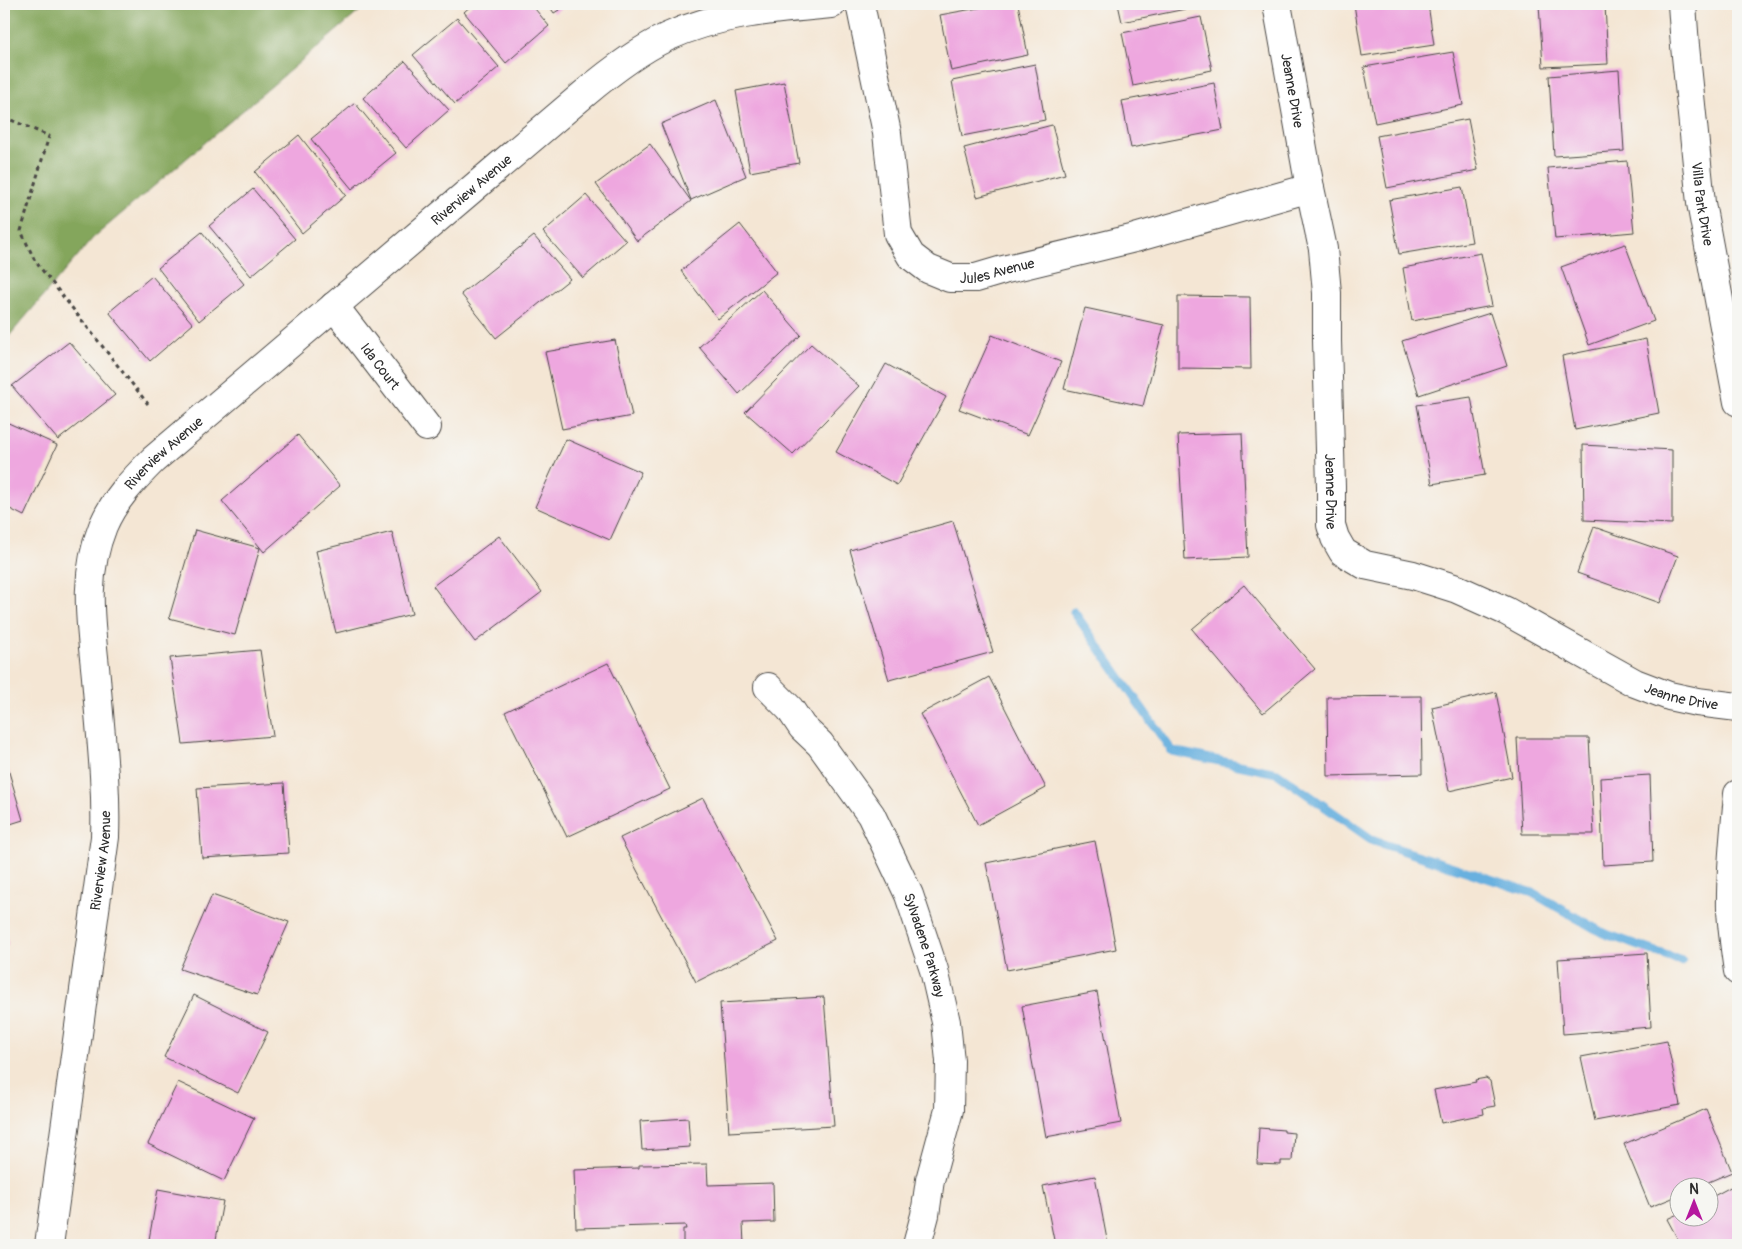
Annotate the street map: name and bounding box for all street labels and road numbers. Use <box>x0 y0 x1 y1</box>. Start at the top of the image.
street label: Jeanne Drive <box>1278 52 1308 129</box>
street label: Riverview Avenue <box>427 151 515 229</box>
street label: Villa Park Drive <box>1688 161 1717 247</box>
street label: Jules Avenue <box>960 254 1036 287</box>
street label: Ida Court <box>357 340 404 393</box>
street label: Riverview Avenue <box>121 413 206 493</box>
street label: Jeanne Drive <box>1322 454 1340 532</box>
street label: Jeanne Drive <box>1642 679 1719 713</box>
street label: Riverview Avenue <box>87 810 114 912</box>
street label: Sylvadene Parkway <box>900 891 948 999</box>

